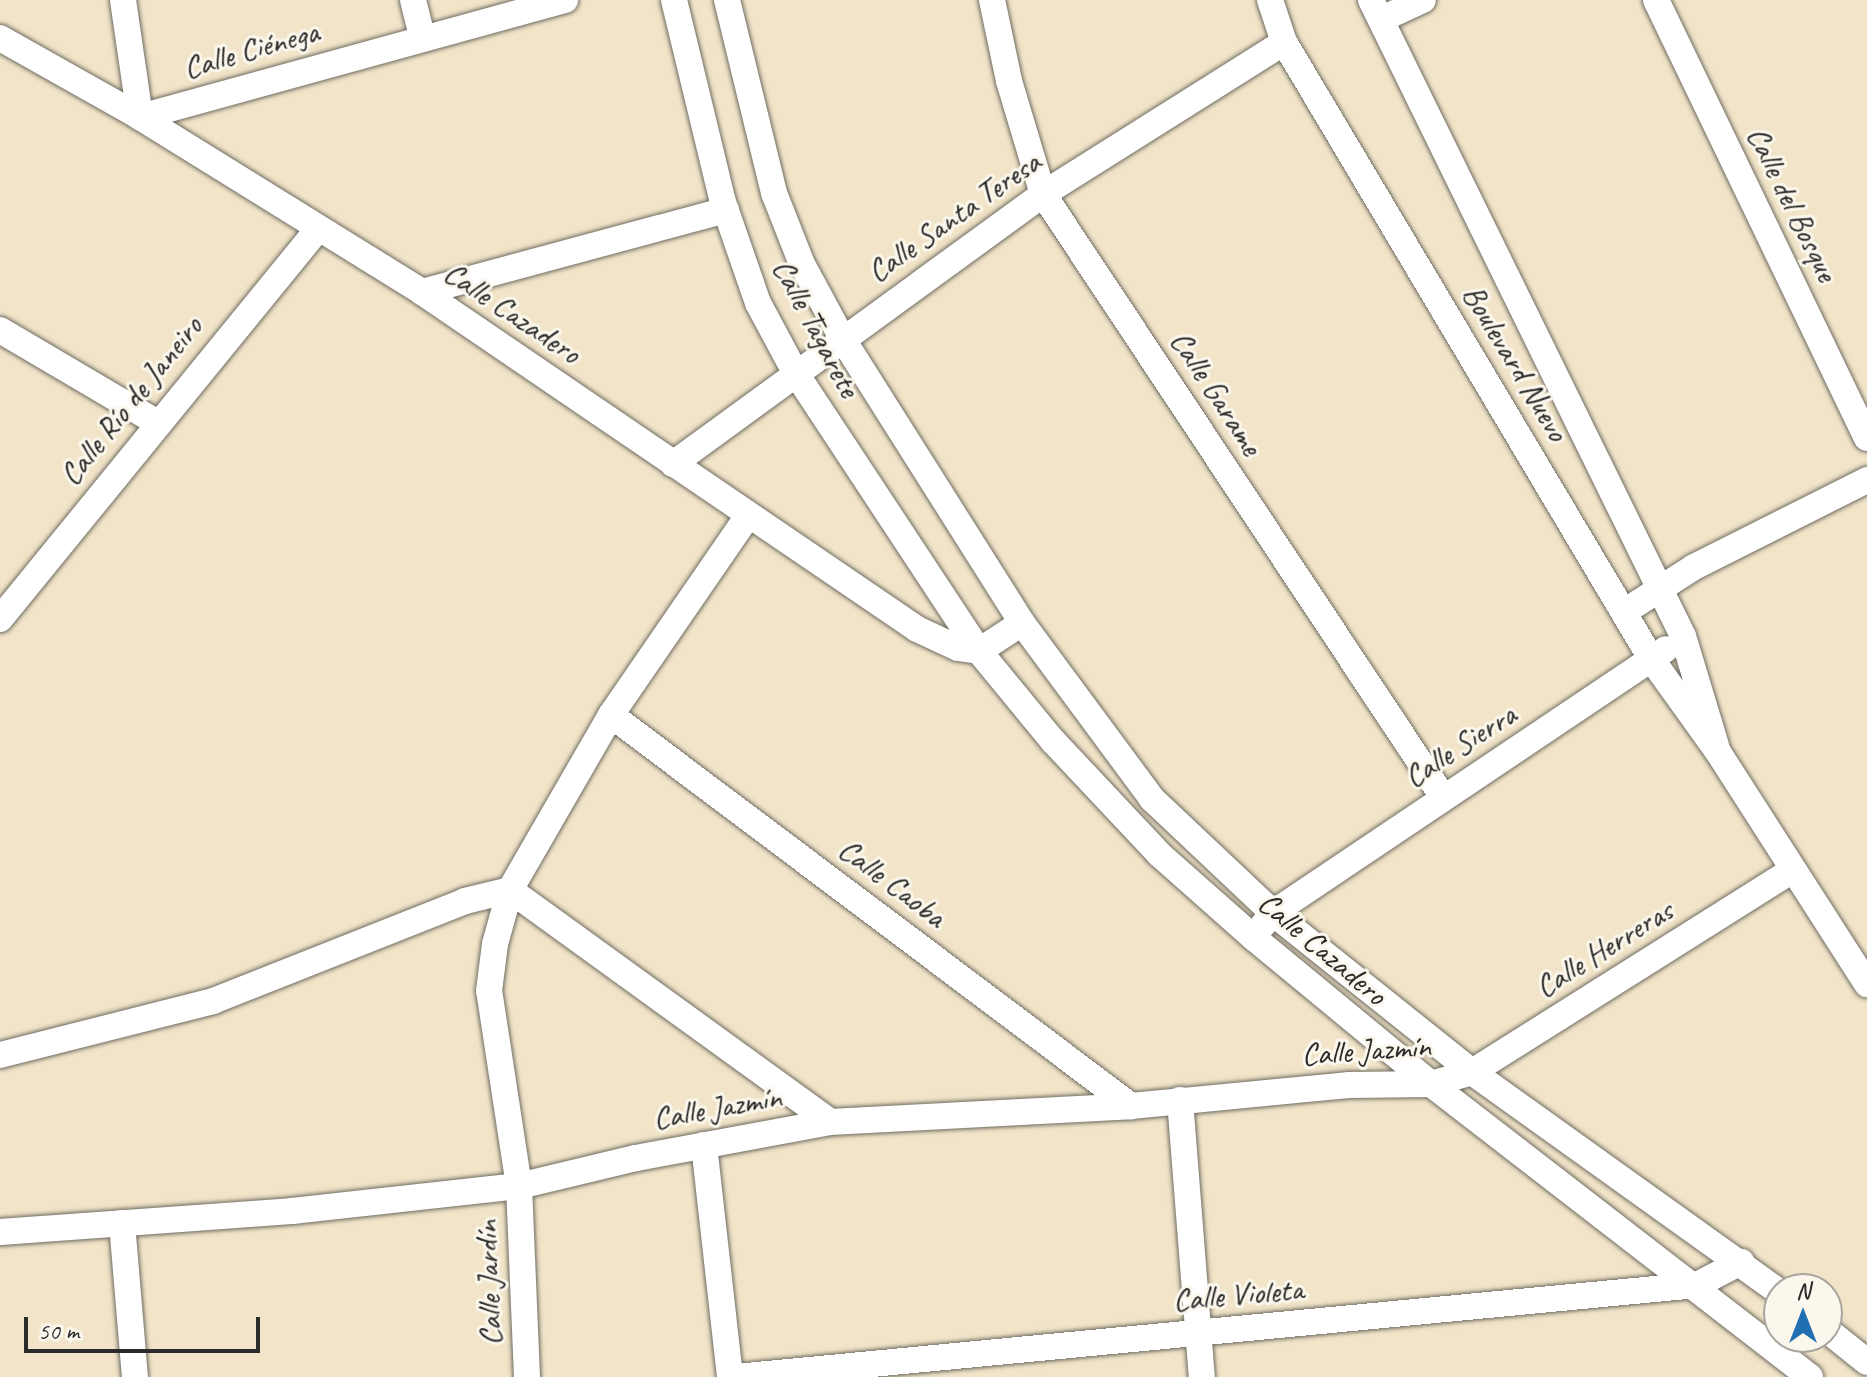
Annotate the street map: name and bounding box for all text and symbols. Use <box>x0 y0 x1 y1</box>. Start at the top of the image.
street label: Calle Ciénega <box>179 12 323 88</box>
street label: Calle del Bosque <box>1738 120 1846 288</box>
street label: Calle Santa Teresa <box>861 144 1047 290</box>
street label: Calle Tagarete <box>764 252 868 404</box>
street label: Calle Cazadero <box>437 254 587 372</box>
street label: Boulevard Nuevo <box>1453 278 1577 448</box>
street label: Calle Río de Janeiro <box>51 308 211 494</box>
street label: Calle Garame <box>1161 323 1271 463</box>
street label: Calle Sierra <box>1396 695 1524 797</box>
street label: Calle Caoba <box>830 830 954 936</box>
street label: Calle Cazadero <box>1250 884 1394 1014</box>
street label: Calle Herreras <box>1528 892 1680 1006</box>
street label: Calle Jazmín <box>1299 1027 1433 1075</box>
street label: Calle Jazmín <box>649 1078 785 1138</box>
street label: Calle Jardín <box>468 1219 510 1347</box>
street label: Calle Violeta <box>1171 1270 1305 1320</box>
north arrow <box>1763 1273 1843 1353</box>
text: N <box>1796 1277 1810 1305</box>
scale bar <box>28 1301 264 1351</box>
text: 50 m <box>38 1316 79 1346</box>

